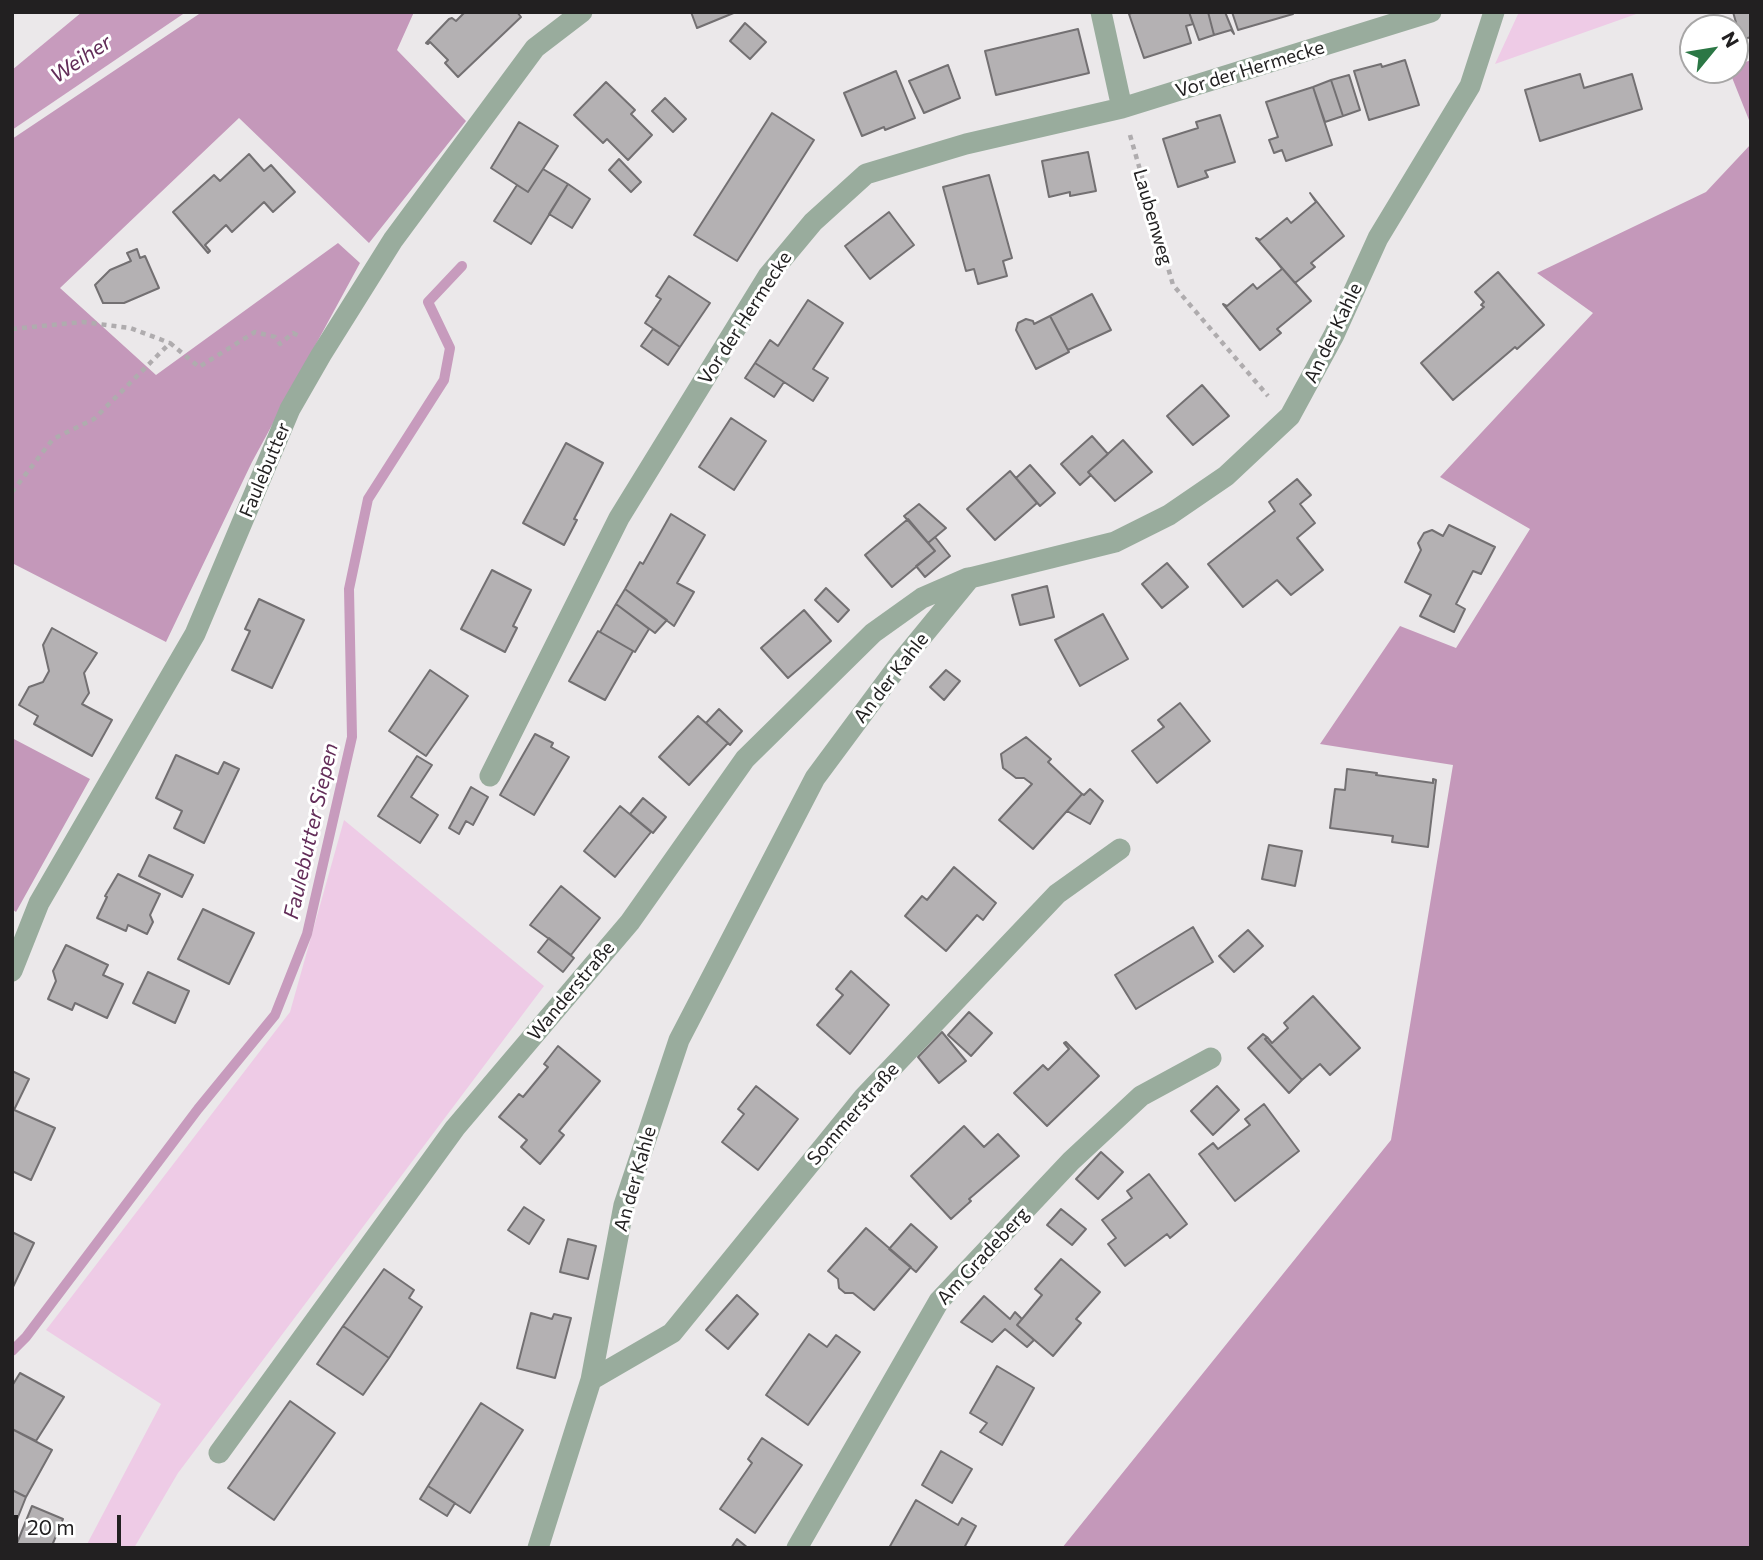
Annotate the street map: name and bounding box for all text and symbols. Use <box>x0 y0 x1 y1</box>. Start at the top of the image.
north arrow <box>1679 14 1749 84</box>
text: N <box>1717 27 1744 51</box>
water label: Weiher <box>46 30 116 88</box>
street label: Vor der Hermecke <box>1173 36 1327 102</box>
street label: Laubenweg <box>1128 166 1178 268</box>
street label: Vor der Hermecke <box>693 247 797 389</box>
street label: An der Kahle <box>1299 279 1367 387</box>
street label: Faulebutter <box>235 419 295 521</box>
street label: An der Kahle <box>849 628 933 728</box>
water label: Faulebutter Siepen <box>279 741 343 921</box>
street label: Wanderstraße <box>523 937 619 1045</box>
street label: Sommerstraße <box>802 1058 904 1170</box>
street label: An der Kahle <box>609 1124 661 1234</box>
street label: Am Gradeberg <box>932 1203 1034 1309</box>
scale bar <box>18 1500 124 1544</box>
text: 20 m <box>27 1514 75 1539</box>

